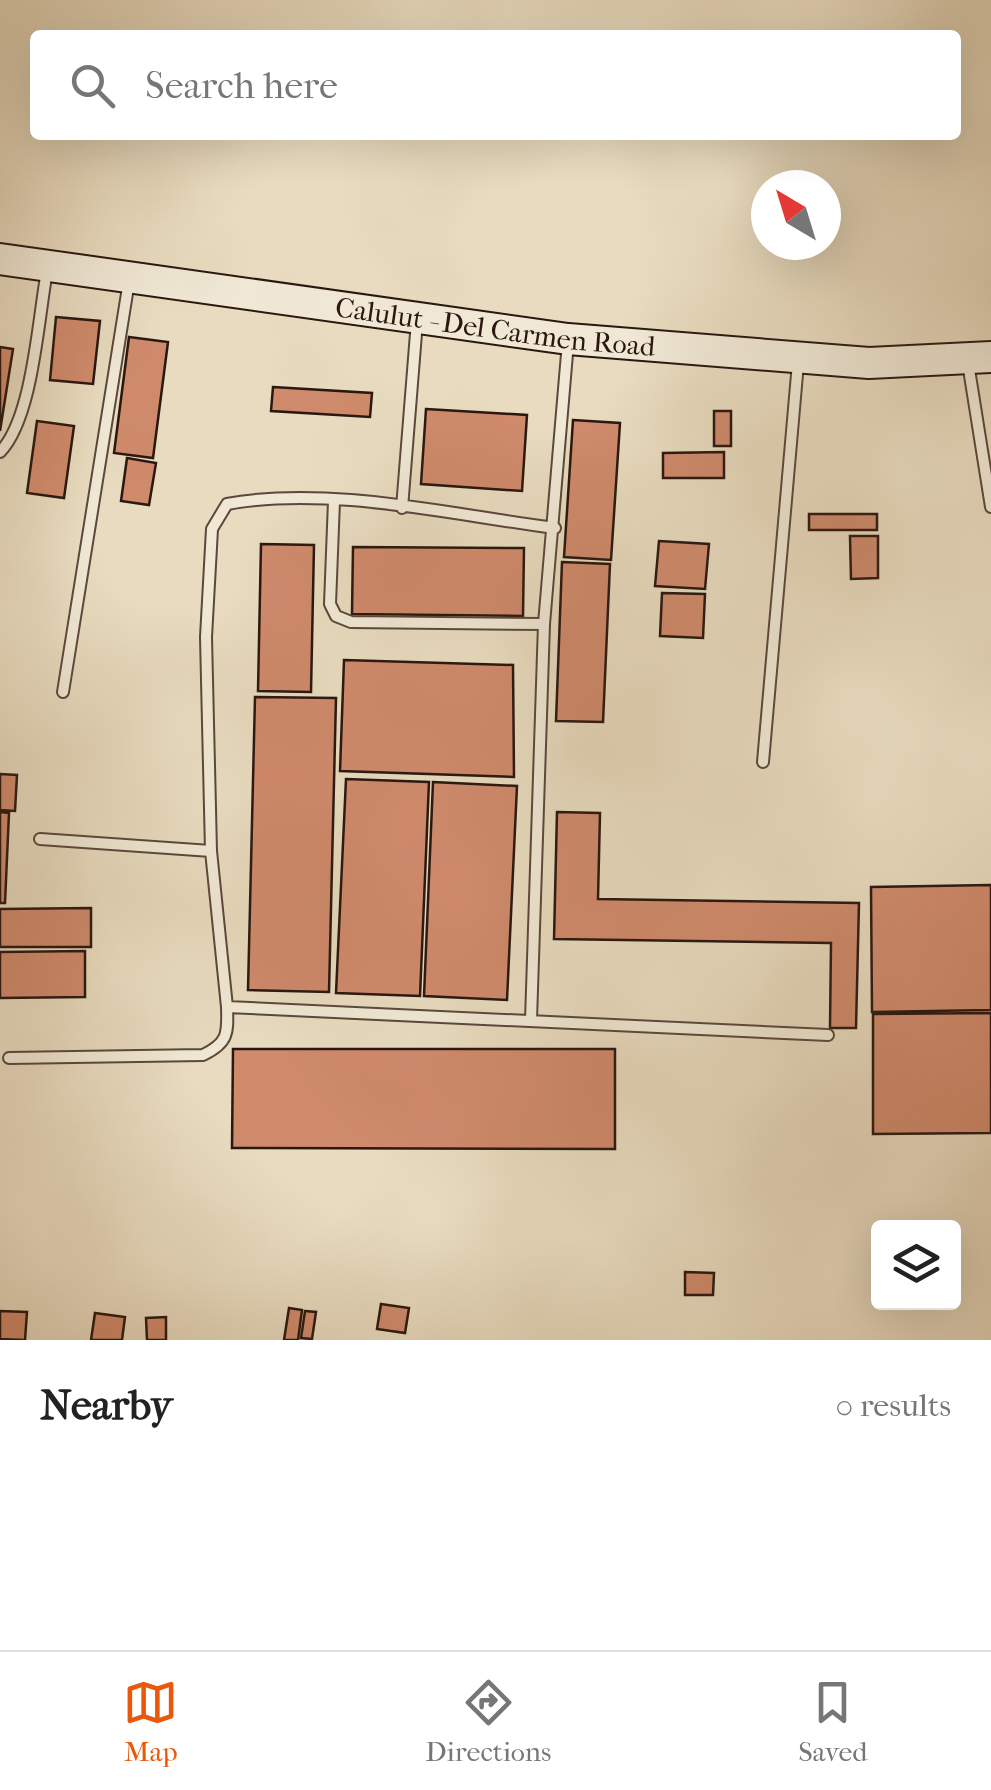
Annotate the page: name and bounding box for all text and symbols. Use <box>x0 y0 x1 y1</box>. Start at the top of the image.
search box <box>30 30 961 140</box>
icon: search <box>65 58 120 113</box>
text: Search here <box>145 63 338 108</box>
north arrow <box>751 170 841 260</box>
street label: Calulut - Del Carmen Road <box>333 290 657 362</box>
map controls <box>871 1220 961 1310</box>
button: layers <box>871 1220 961 1310</box>
text: Nearby <box>40 1381 172 1430</box>
text: 0 results <box>835 1387 951 1424</box>
tab: Map <box>123 1675 178 1768</box>
tab: Directions <box>425 1675 551 1768</box>
tab: Saved <box>798 1675 868 1768</box>

